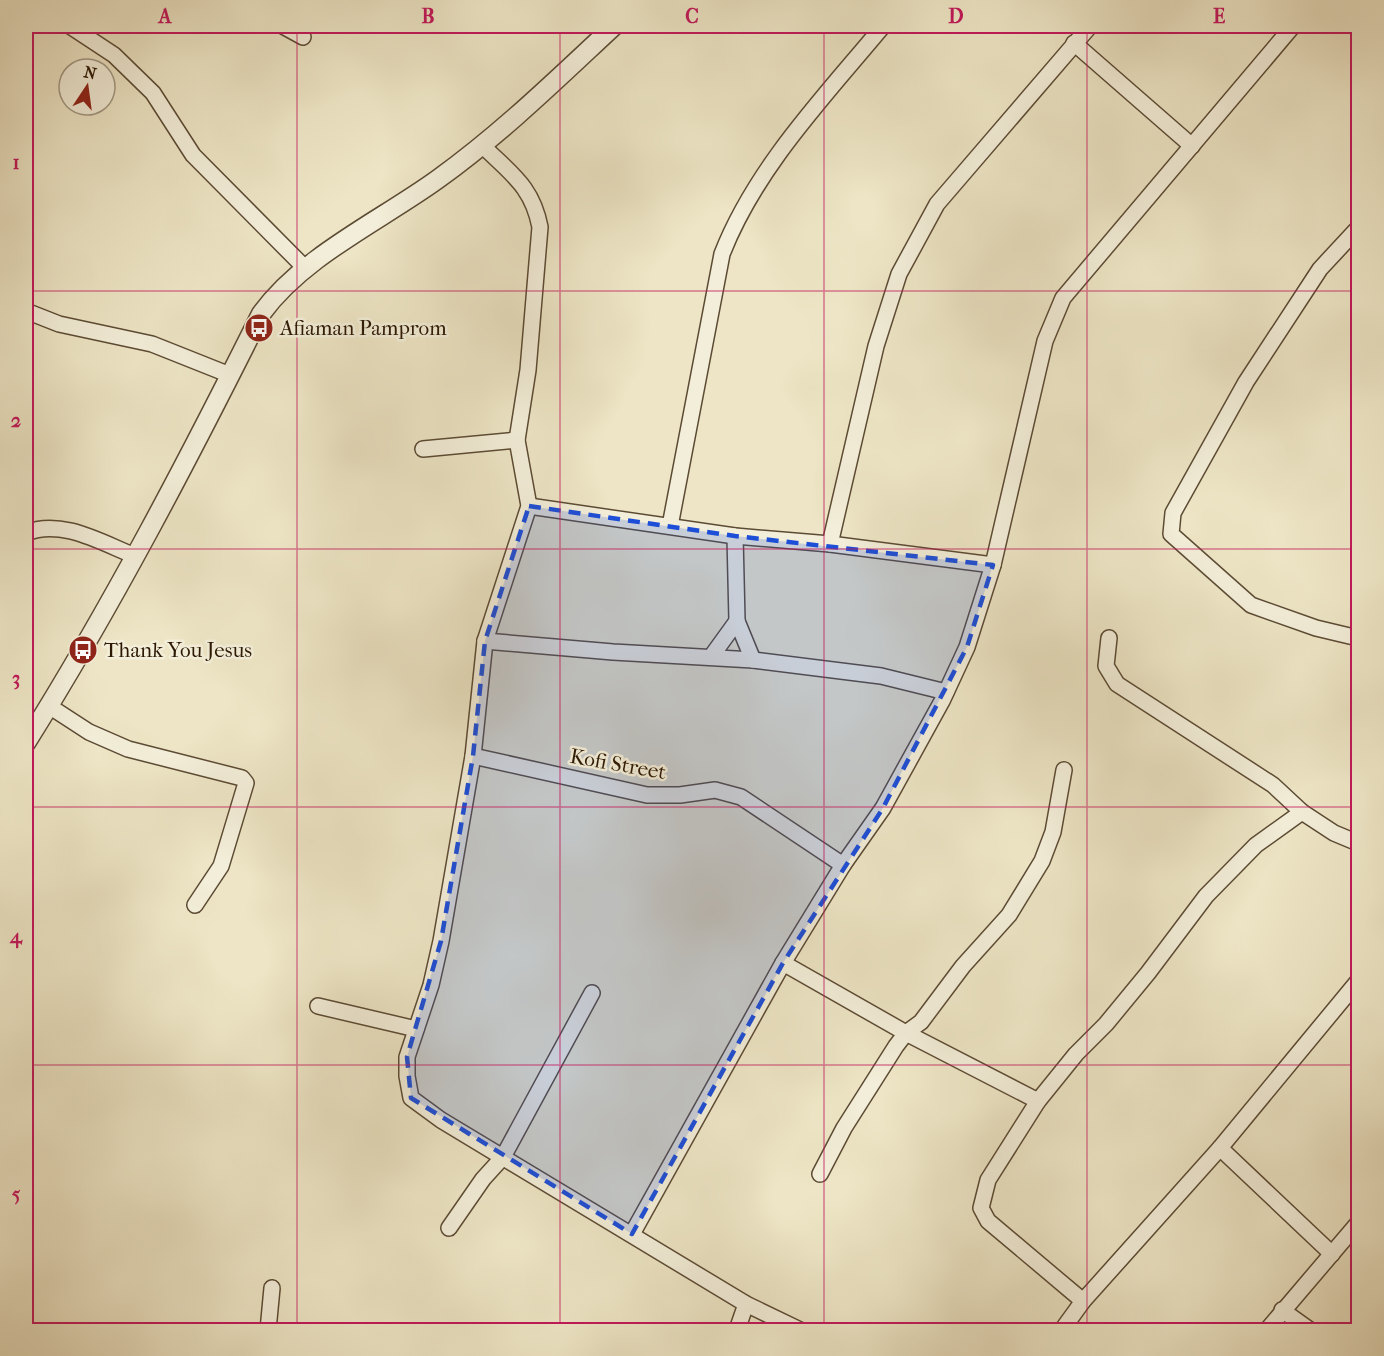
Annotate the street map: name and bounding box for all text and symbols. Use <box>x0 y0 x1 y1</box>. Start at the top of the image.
text: A <box>157 5 173 28</box>
text: B <box>421 5 435 28</box>
text: C <box>685 5 699 28</box>
text: D <box>948 5 964 28</box>
text: E <box>1213 5 1225 28</box>
north arrow <box>57 57 117 117</box>
text: N <box>82 62 99 84</box>
text: 1 <box>12 151 20 174</box>
bus stop icon: Afiaman Pamprom <box>243 312 275 344</box>
place label: Afiaman Pamprom <box>279 316 447 340</box>
text: 2 <box>11 409 21 432</box>
bus stop icon: Thank You Jesus <box>67 634 99 666</box>
place label: Thank You Jesus <box>104 638 252 662</box>
text: 3 <box>12 667 20 690</box>
street label: Kofi Street <box>568 744 668 784</box>
text: 4 <box>9 925 23 949</box>
text: 5 <box>12 1183 21 1206</box>

